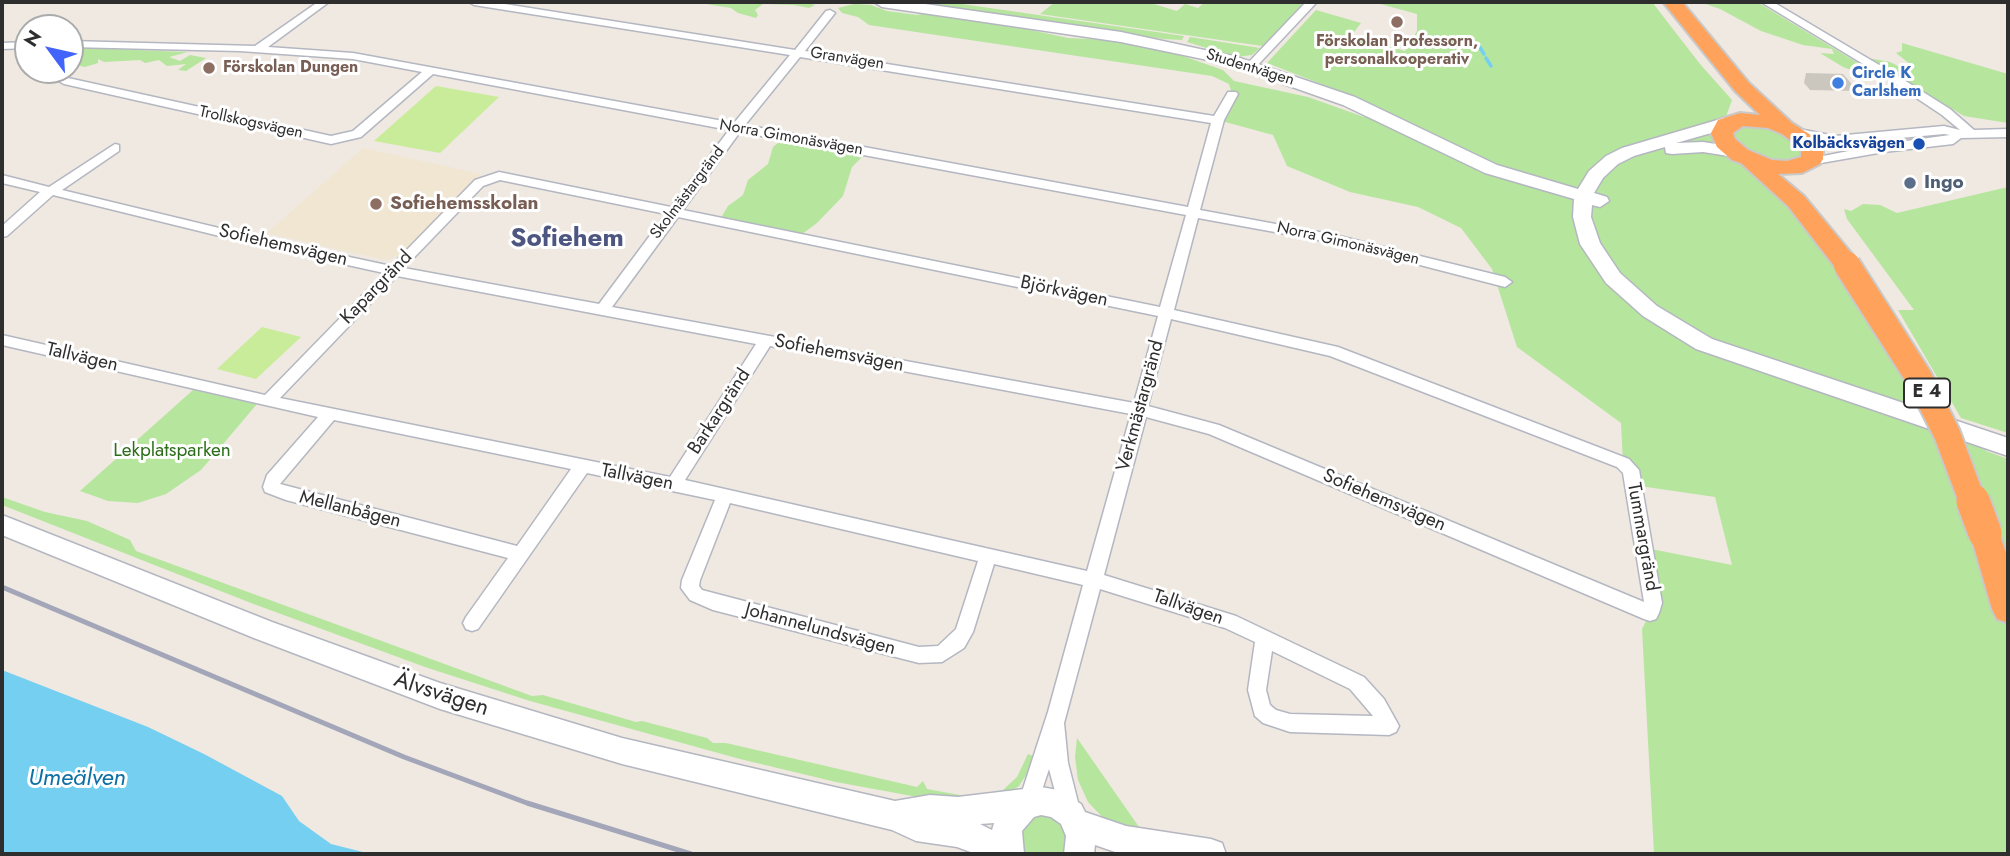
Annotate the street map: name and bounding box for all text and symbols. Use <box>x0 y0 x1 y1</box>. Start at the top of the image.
north arrow <box>14 14 84 84</box>
marker: Förskolan Professorn, personalkooperativ <box>1389 14 1405 30</box>
text: N <box>17 25 48 52</box>
place label: Förskolan Professorn, personalkooperativ <box>1316 32 1478 70</box>
street label: Granvägen <box>809 44 885 74</box>
street label: Studentvägen <box>1204 45 1296 91</box>
place label: Förskolan Dungen <box>223 58 358 78</box>
marker: Förskolan Dungen <box>201 60 217 76</box>
place label: Circle K Carlshem <box>1852 64 1921 102</box>
marker: Circle K Carlshem <box>1830 75 1846 91</box>
street label: Trollskogsvägen <box>197 103 305 143</box>
street label: Norra Gimonäsvägen <box>718 116 864 160</box>
place label: Kolbäcksvägen <box>1792 134 1905 154</box>
marker: Kolbäcksvägen <box>1911 136 1927 152</box>
street label: Skolmästargränd <box>647 143 729 243</box>
place label: Ingo <box>1924 172 1964 194</box>
marker: Ingo <box>1902 175 1918 191</box>
place label: Sofiehemsskolan <box>390 193 539 215</box>
marker: Sofiehemsskolan <box>368 196 384 212</box>
street label: Norra Gimonäsvägen <box>1275 218 1421 270</box>
street label: Sofiehemsvägen <box>216 220 350 272</box>
district label: Sofiehem <box>510 224 624 256</box>
street label: Kapargränd <box>336 246 418 330</box>
street label: Björkvägen <box>1018 272 1110 312</box>
street label: Sofiehemsvägen <box>772 330 906 378</box>
street label: Verkmästargränd <box>1113 338 1169 474</box>
street label: Tallvägen <box>44 339 120 377</box>
street label: Barkargränd <box>684 365 756 459</box>
road number: E 4 <box>1904 379 1950 408</box>
park label: Lekplatsparken <box>113 440 231 462</box>
street label: Tallvägen <box>599 460 675 496</box>
street label: Sofiehemsvägen <box>1319 465 1449 537</box>
street label: Tummargränd <box>1621 481 1663 593</box>
street label: Mellanbågen <box>297 486 403 534</box>
street label: Tallvägen <box>1150 585 1226 631</box>
street label: Johannelundsvägen <box>742 599 898 661</box>
street label: Älvsvägen <box>390 667 492 723</box>
water label: Umeälven <box>28 765 126 793</box>

